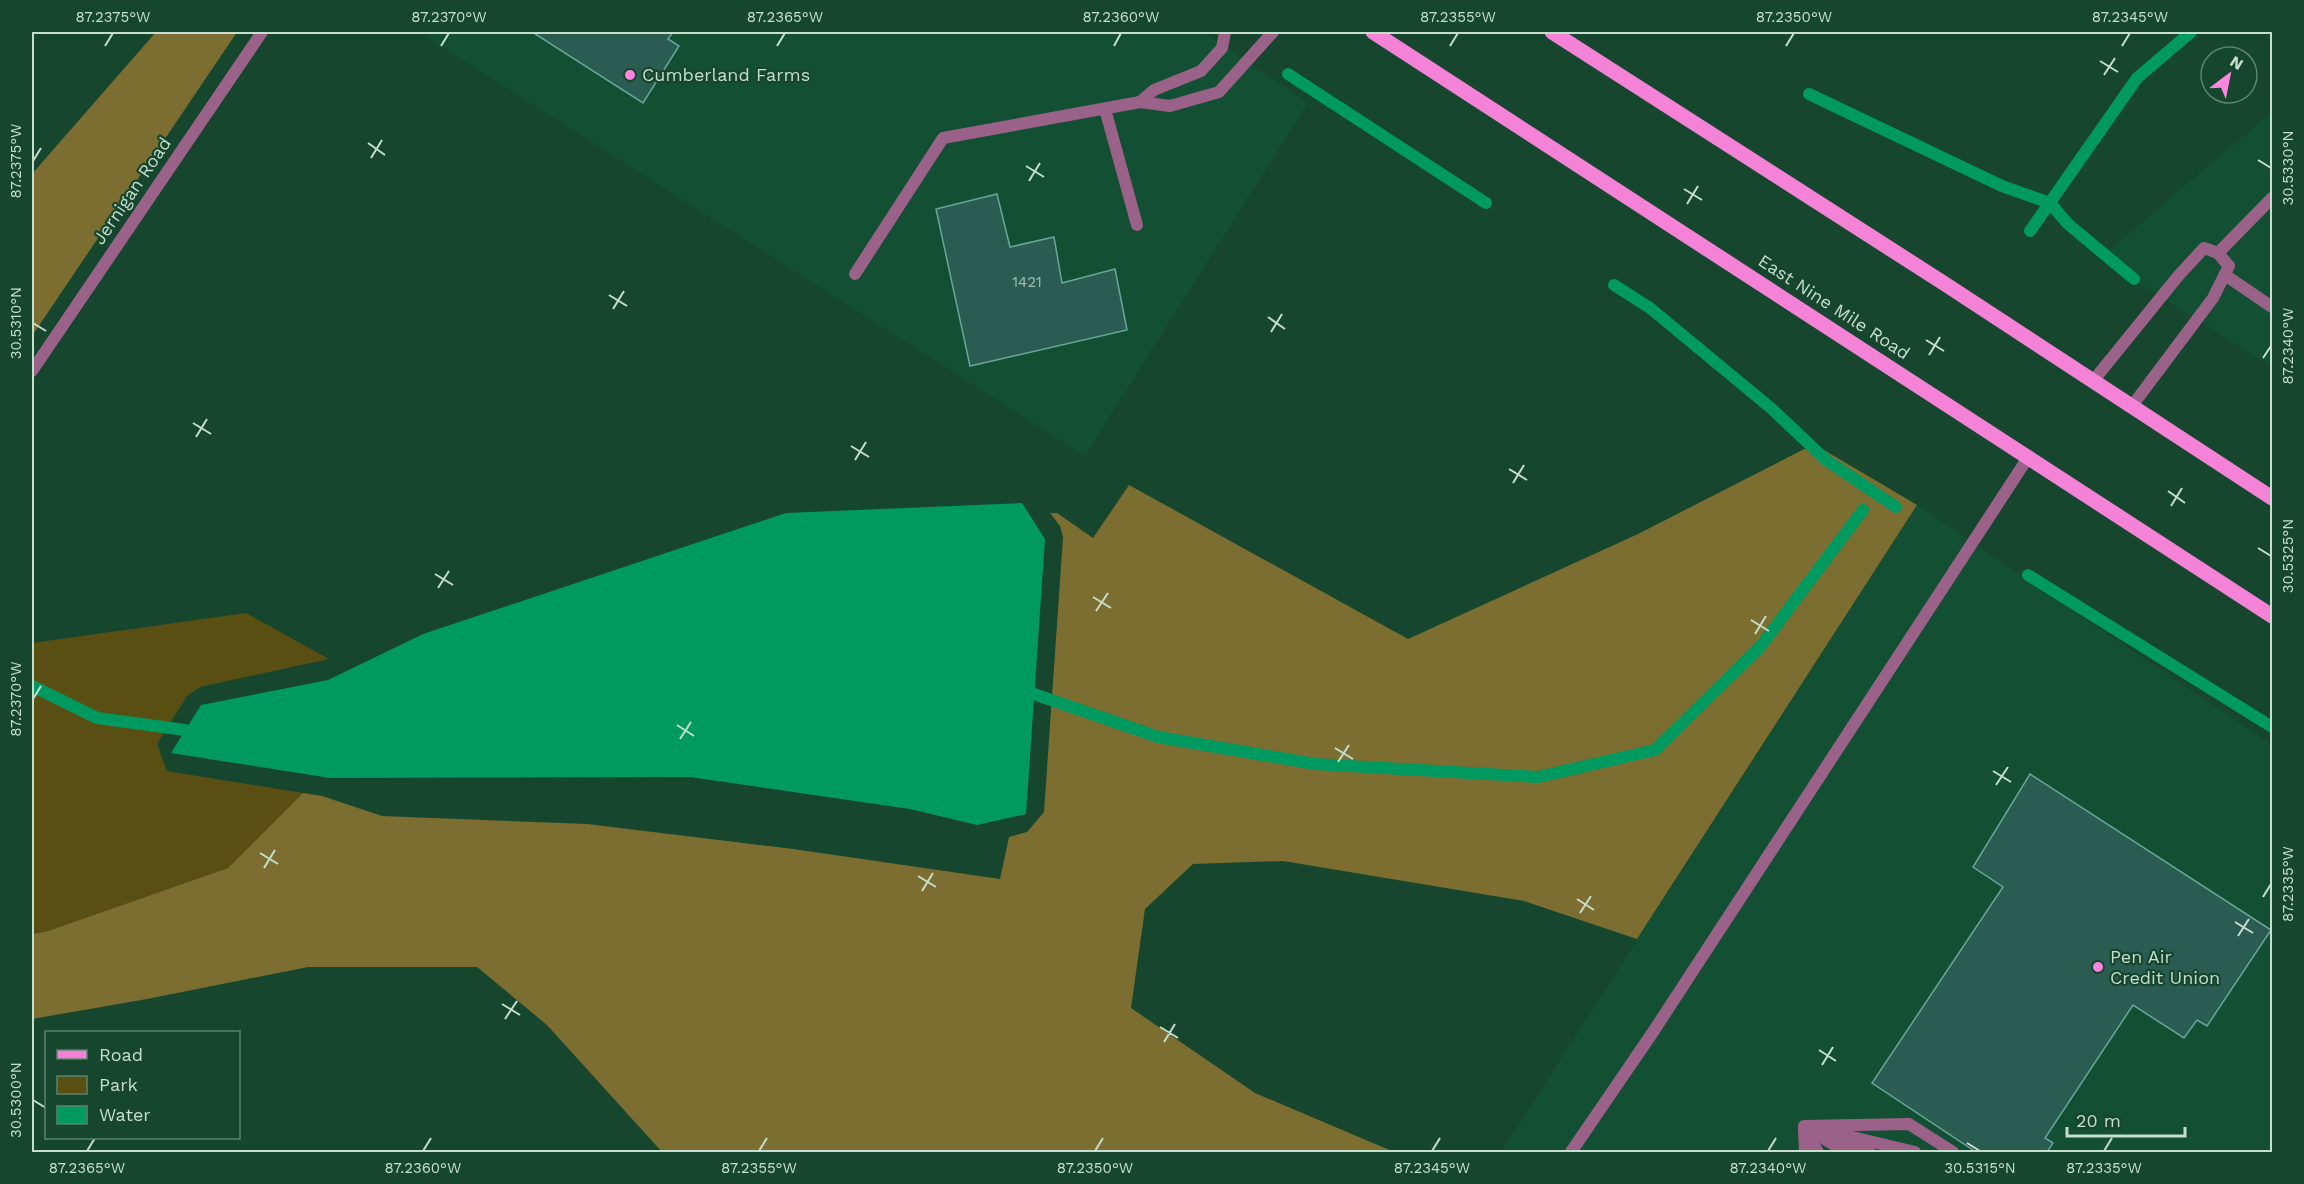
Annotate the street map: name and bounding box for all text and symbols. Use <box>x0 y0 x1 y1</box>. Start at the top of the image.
text: 87.2375°W <box>76 8 150 26</box>
text: 87.2370°W <box>411 8 487 26</box>
text: 87.2365°W <box>747 8 823 26</box>
text: 87.2360°W <box>1083 8 1159 26</box>
text: 87.2355°W <box>1420 8 1496 26</box>
text: 87.2350°W <box>1756 8 1832 26</box>
text: 87.2345°W <box>2092 8 2168 26</box>
north arrow <box>2199 45 2259 105</box>
text: N <box>2227 52 2247 74</box>
place label: Cumberland Farms <box>642 64 810 85</box>
marker: Cumberland Farms <box>623 68 637 82</box>
text: 87.2375°W <box>7 124 25 198</box>
text: 30.5330°N <box>2279 130 2297 206</box>
street label: Jernigan Road <box>88 133 175 248</box>
street label: East Nine Mile Road <box>1754 250 1914 363</box>
house number: 1421 <box>1012 273 1042 291</box>
text: 30.5310°N <box>7 287 25 359</box>
text: 87.2340°W <box>2279 308 2297 384</box>
text: 30.5325°N <box>2279 519 2297 593</box>
text: 87.2370°W <box>7 661 25 737</box>
text: 87.2335°W <box>2279 846 2297 922</box>
place label: Pen Air Credit Union <box>2110 946 2220 988</box>
marker: Pen Air Credit Union <box>2091 960 2105 974</box>
legend <box>45 1031 240 1139</box>
text: Road <box>99 1044 143 1065</box>
text: 30.5300°N <box>7 1062 25 1138</box>
text: Park <box>99 1074 138 1095</box>
scale bar <box>2067 1100 2186 1138</box>
text: Water <box>99 1104 151 1125</box>
text: 20 m <box>2076 1110 2121 1131</box>
text: 87.2365°W <box>49 1159 125 1177</box>
text: 87.2360°W <box>385 1159 461 1177</box>
text: 87.2355°W <box>721 1159 797 1177</box>
text: 87.2350°W <box>1057 1159 1133 1177</box>
text: 87.2345°W <box>1394 1159 1470 1177</box>
text: 87.2340°W <box>1730 1159 1806 1177</box>
text: 30.5315°N <box>1944 1159 2016 1177</box>
text: 87.2335°W <box>2066 1159 2142 1177</box>

